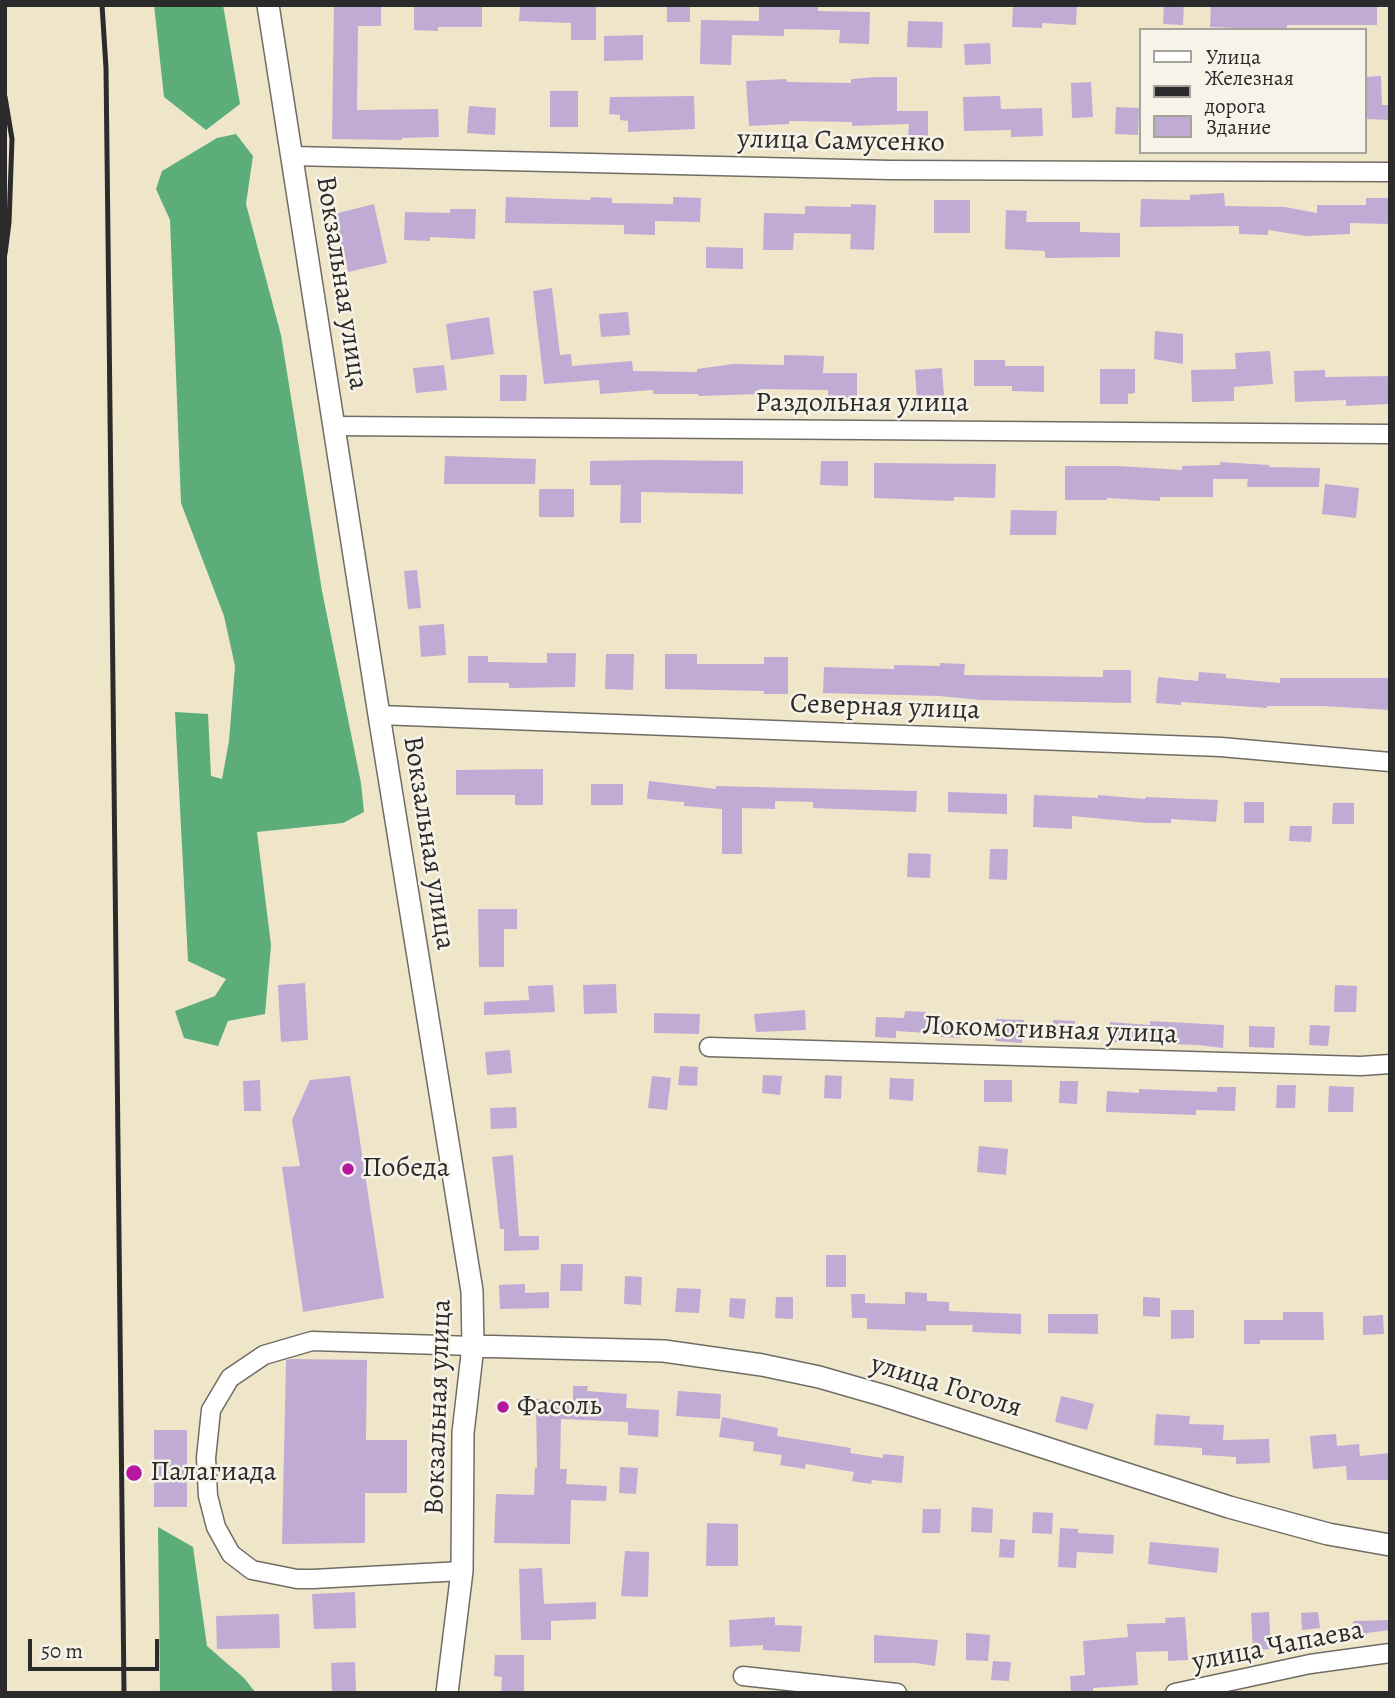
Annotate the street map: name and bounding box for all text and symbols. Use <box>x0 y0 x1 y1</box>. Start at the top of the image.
legend <box>1140 28 1367 154</box>
text: Улица <box>1206 43 1261 71</box>
text: Железная дорога <box>1205 64 1294 120</box>
text: Здание <box>1206 113 1271 141</box>
street label: улица Самусенко <box>737 123 945 161</box>
street label: Вокзальная улица <box>308 174 374 392</box>
street label: Раздольная улица <box>755 387 969 421</box>
street label: Северная улица <box>789 688 981 728</box>
street label: Вокзальная улица <box>395 734 461 952</box>
street label: Локомотивная улица <box>922 1010 1178 1052</box>
place label: Победа <box>362 1152 450 1186</box>
marker: Победа <box>340 1161 356 1177</box>
street label: Вокзальная улица <box>418 1298 460 1516</box>
street label: улица Гоголя <box>866 1348 1026 1426</box>
place label: Фасоль <box>517 1390 602 1424</box>
marker: Фасоль <box>495 1399 511 1415</box>
place label: Палагиада <box>150 1456 277 1490</box>
marker: Палагиада <box>124 1463 144 1483</box>
street label: улица Чапаева <box>1189 1614 1367 1680</box>
scale bar <box>32 1624 163 1668</box>
text: 50 m <box>41 1637 83 1665</box>

